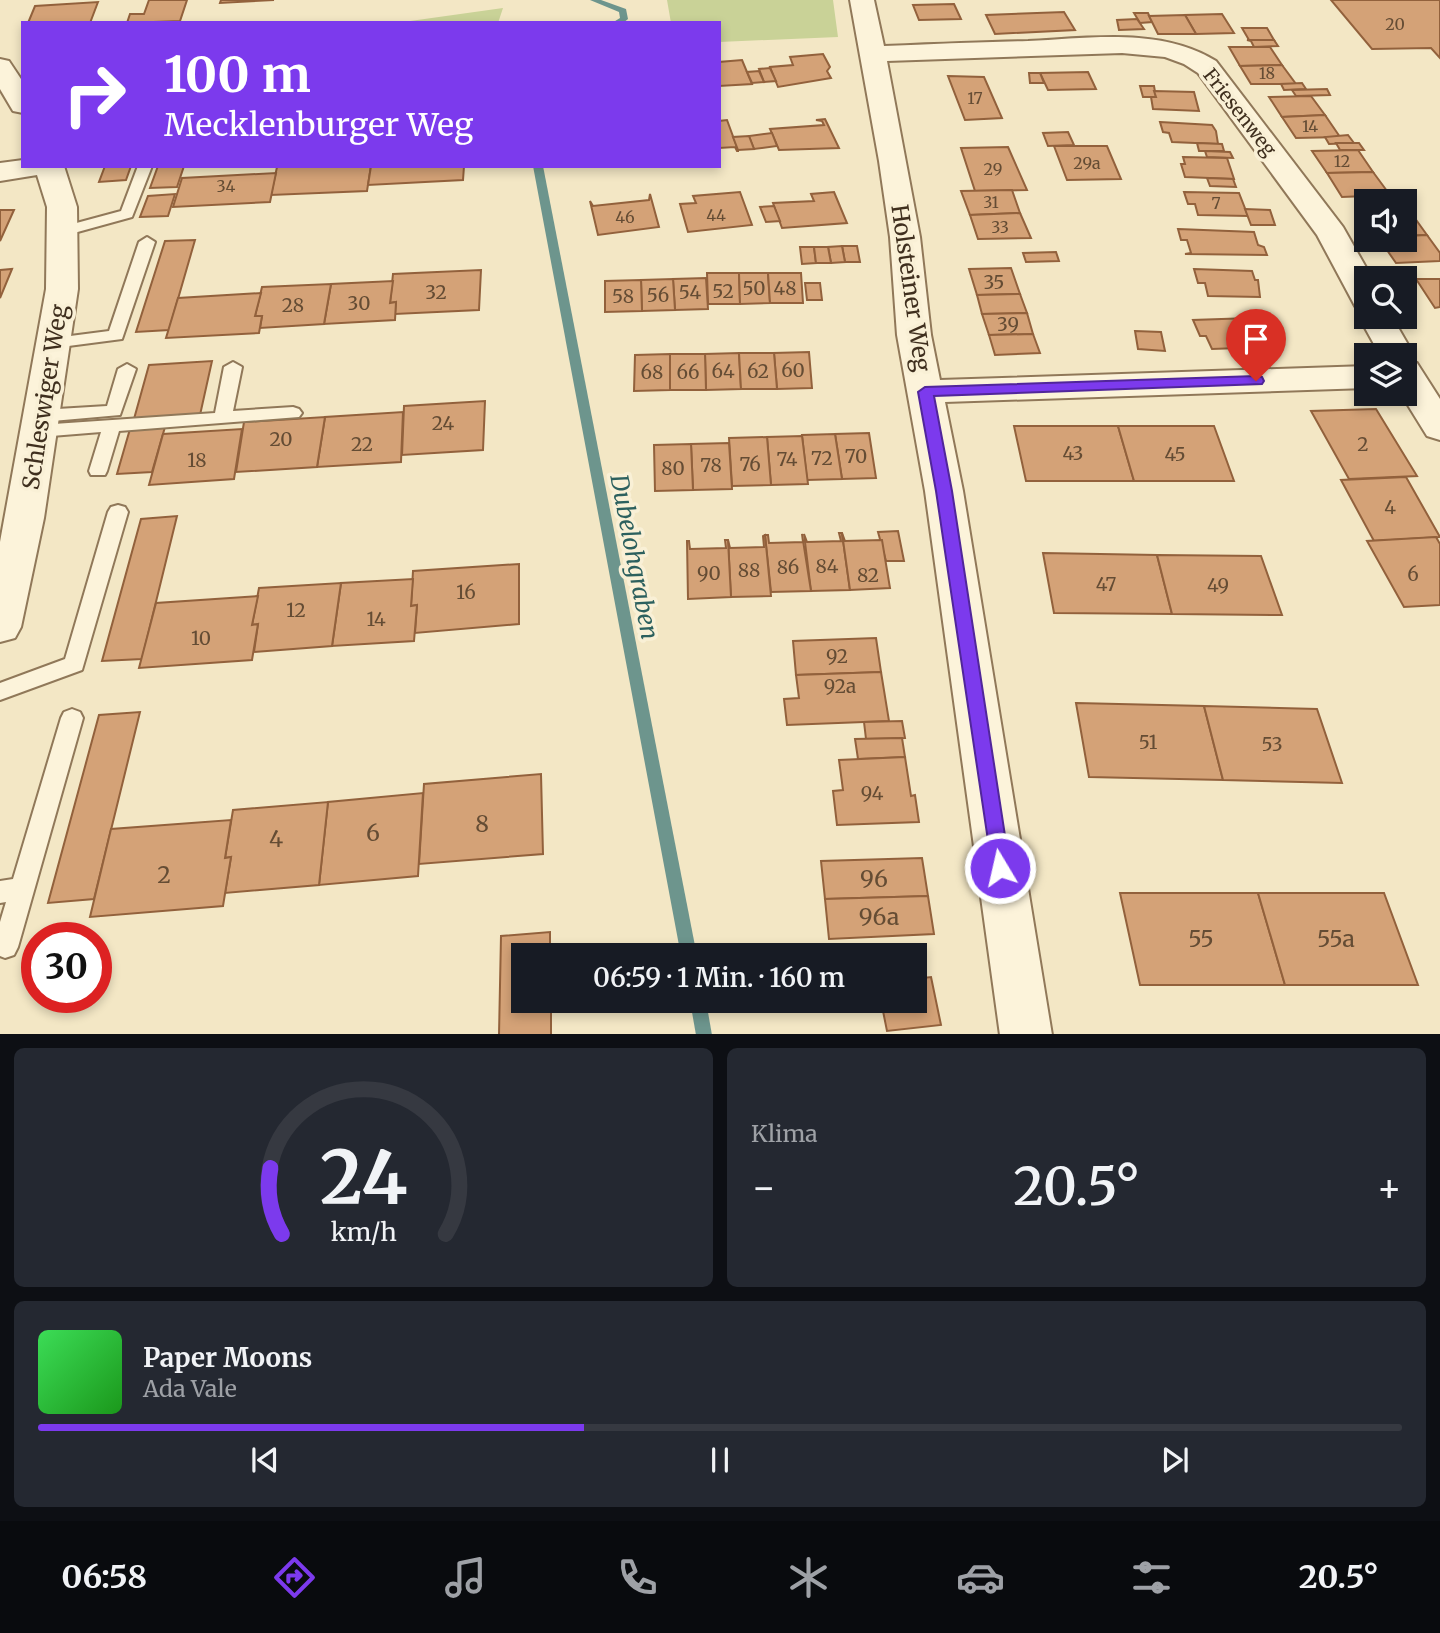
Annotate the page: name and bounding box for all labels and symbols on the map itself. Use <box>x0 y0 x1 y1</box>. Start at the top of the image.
house number: 20 <box>1385 14 1405 34</box>
street label: Friesenweg <box>1198 63 1282 161</box>
house number: 18 <box>1259 63 1275 83</box>
house number: 17 <box>967 88 983 108</box>
house number: 14 <box>1302 116 1318 136</box>
house number: 12 <box>1334 151 1350 171</box>
house number: 29a <box>1073 153 1101 173</box>
house number: 29 <box>984 159 1002 179</box>
house number: 34 <box>217 176 236 196</box>
house number: 31 <box>983 192 999 212</box>
house number: 7 <box>1211 193 1221 213</box>
street label: Holsteiner Weg <box>885 202 938 373</box>
house number: 44 <box>706 205 726 225</box>
house number: 46 <box>615 207 635 227</box>
house number: 33 <box>991 217 1009 237</box>
house number: 35 <box>984 270 1004 294</box>
house number: 50 <box>742 276 766 300</box>
house number: 48 <box>774 276 797 300</box>
house number: 52 <box>712 279 734 303</box>
house number: 32 <box>425 280 447 304</box>
house number: 54 <box>679 280 702 304</box>
house number: 56 <box>647 283 669 307</box>
house number: 58 <box>612 284 634 308</box>
house number: 30 <box>348 291 370 315</box>
house number: 28 <box>282 293 304 317</box>
street label: Schleswiger Weg <box>16 302 73 492</box>
pin <box>1226 309 1286 381</box>
house number: 39 <box>997 312 1019 336</box>
house number: 60 <box>781 358 805 382</box>
house number: 64 <box>711 359 735 383</box>
house number: 62 <box>747 359 769 383</box>
house number: 68 <box>641 360 663 384</box>
house number: 66 <box>677 360 699 384</box>
house number: 24 <box>432 411 455 435</box>
house number: 20 <box>269 427 293 451</box>
house number: 22 <box>351 432 373 456</box>
house number: 2 <box>1357 432 1369 456</box>
house number: 43 <box>1063 441 1083 465</box>
house number: 45 <box>1164 442 1186 466</box>
house number: 70 <box>845 444 867 468</box>
house number: 72 <box>811 446 833 470</box>
house number: 74 <box>777 447 798 471</box>
house number: 18 <box>187 448 207 472</box>
house number: 76 <box>739 452 761 476</box>
house number: 78 <box>700 453 722 477</box>
house number: 80 <box>661 456 685 480</box>
water label: Dubelohgraben <box>603 471 666 642</box>
house number: 4 <box>1384 495 1396 519</box>
house number: 84 <box>816 554 839 578</box>
house number: 86 <box>777 555 799 579</box>
house number: 88 <box>738 558 760 582</box>
house number: 90 <box>697 561 721 585</box>
house number: 6 <box>1407 562 1419 586</box>
house number: 82 <box>857 563 879 587</box>
house number: 47 <box>1096 572 1116 596</box>
house number: 49 <box>1207 573 1229 597</box>
house number: 16 <box>456 580 476 604</box>
house number: 12 <box>286 598 306 622</box>
house number: 14 <box>366 607 386 631</box>
house number: 10 <box>191 626 211 650</box>
house number: 92 <box>826 644 848 668</box>
house number: 92a <box>824 674 856 698</box>
house number: 51 <box>1139 730 1158 754</box>
house number: 53 <box>1261 732 1283 756</box>
house number: 94 <box>861 781 884 805</box>
house number: 8 <box>475 809 489 838</box>
house number: 6 <box>366 818 380 847</box>
house number: 4 <box>269 824 283 853</box>
position arrow <box>963 831 1037 905</box>
house number: 2 <box>157 860 171 889</box>
house number: 96 <box>860 864 888 893</box>
house number: 96a <box>859 902 899 931</box>
speed limit sign: 30 <box>21 922 112 1013</box>
house number: 55 <box>1188 924 1214 953</box>
house number: 55a <box>1317 924 1355 953</box>

